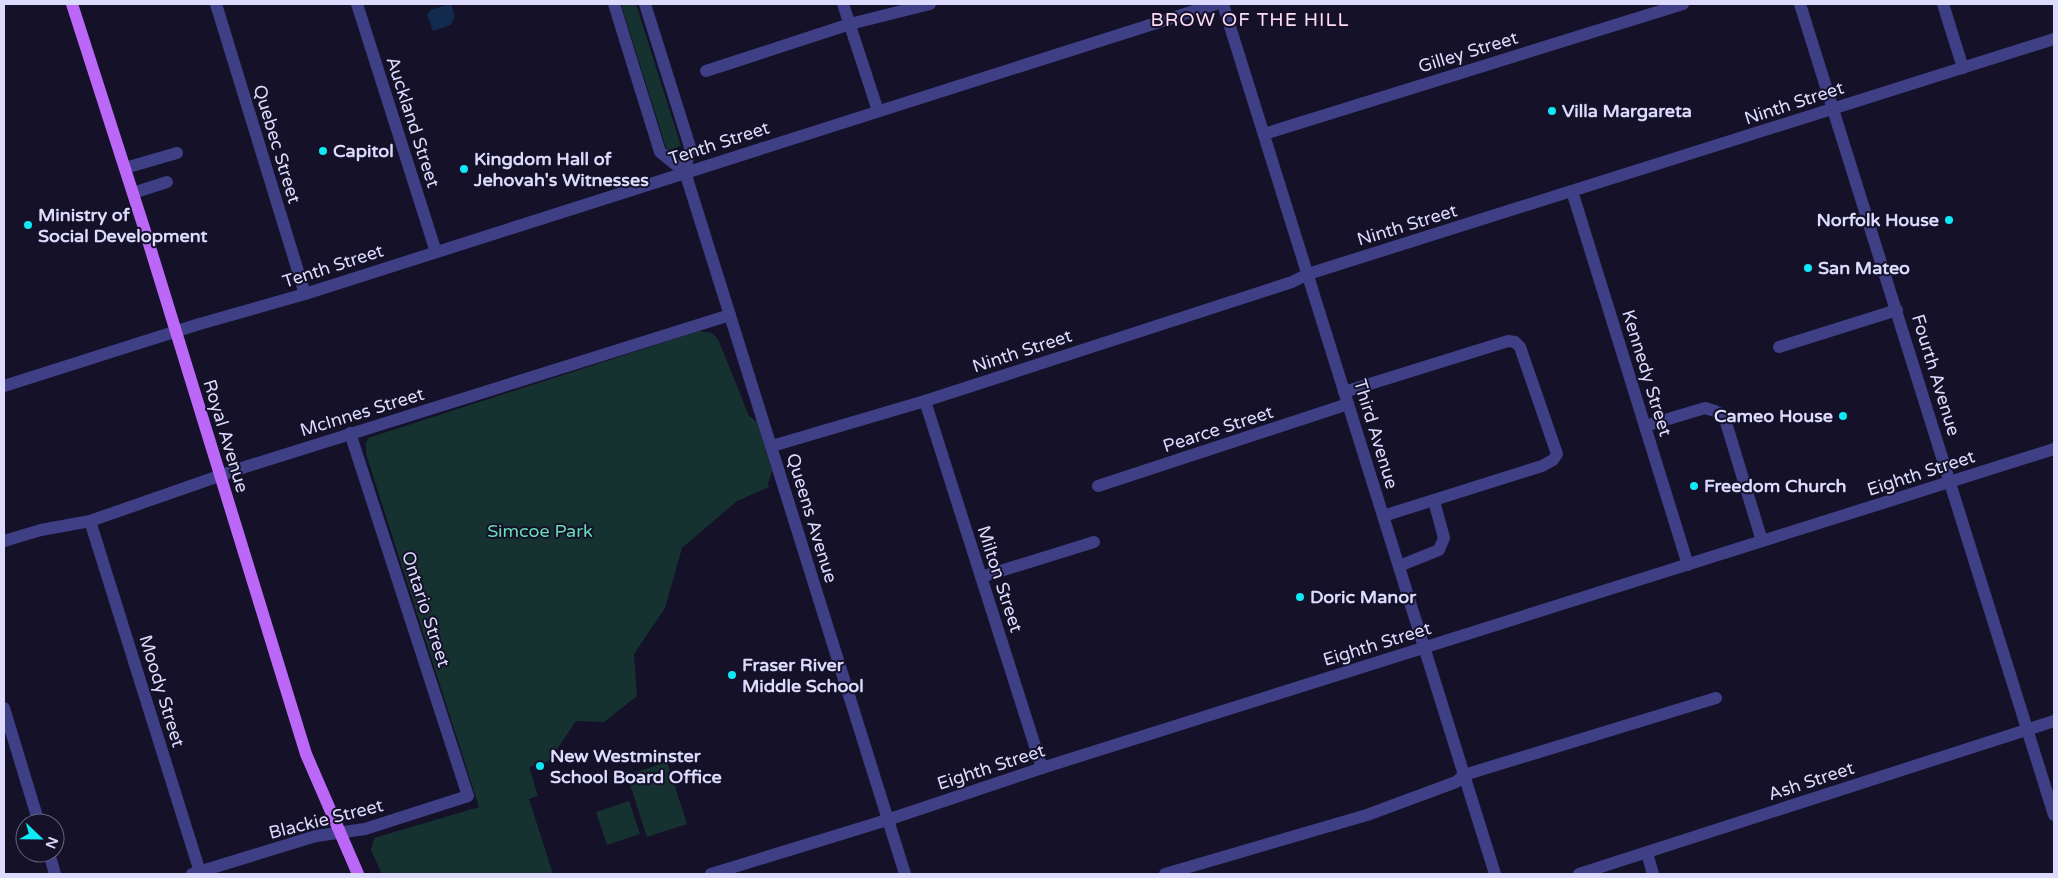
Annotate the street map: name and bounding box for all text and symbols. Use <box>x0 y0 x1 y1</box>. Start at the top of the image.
district label: BROW OF THE HILL <box>1151 9 1349 31</box>
street label: Gilley Street <box>1416 26 1521 78</box>
street label: Auckland Street <box>381 54 445 190</box>
street label: Ninth Street <box>1741 77 1847 129</box>
street label: Quebec Street <box>249 82 306 206</box>
place label: Villa Margareta <box>1562 100 1692 122</box>
marker: Villa Margareta <box>1546 105 1558 117</box>
street label: Tenth Street <box>666 116 772 170</box>
place label: Capitol <box>333 140 394 162</box>
marker: Capitol <box>317 145 329 157</box>
place label: Kingdom Hall of Jehovah's Witnesses <box>473 148 649 191</box>
marker: Kingdom Hall of Jehovah's Witnesses <box>458 163 470 175</box>
street label: Ninth Street <box>1354 199 1460 251</box>
place label: Ministry of Social Development <box>38 204 208 247</box>
place label: Norfolk House <box>1817 209 1939 231</box>
marker: Norfolk House <box>1943 214 1955 226</box>
marker: Ministry of Social Development <box>22 219 34 231</box>
street label: Tenth Street <box>280 239 386 293</box>
place label: San Mateo <box>1818 257 1910 279</box>
marker: San Mateo <box>1802 262 1814 274</box>
street label: Kennedy Street <box>1617 307 1677 439</box>
street label: Fourth Avenue <box>1907 312 1965 438</box>
street label: Ninth Street <box>969 325 1075 377</box>
street label: Royal Avenue <box>198 377 254 495</box>
street label: Third Avenue <box>1349 377 1403 491</box>
street label: McInnes Street <box>297 383 427 441</box>
street label: Pearce Street <box>1160 401 1276 457</box>
place label: Cameo House <box>1714 405 1833 427</box>
marker: Cameo House <box>1837 410 1849 422</box>
street label: Eighth Street <box>1864 445 1978 501</box>
street label: Queens Avenue <box>782 450 842 586</box>
place label: Freedom Church <box>1704 475 1847 497</box>
marker: Freedom Church <box>1688 480 1700 492</box>
park label: Simcoe Park <box>487 520 593 542</box>
street label: Milton Street <box>972 523 1028 635</box>
street label: Ontario Street <box>397 548 455 670</box>
place label: Doric Manor <box>1310 586 1417 608</box>
marker: Doric Manor <box>1294 591 1306 603</box>
street label: Eighth Street <box>1320 617 1434 671</box>
street label: Moody Street <box>134 632 190 750</box>
place label: Fraser River Middle School <box>742 654 864 697</box>
marker: Fraser River Middle School <box>726 669 738 681</box>
street label: Eighth Street <box>934 739 1048 795</box>
place label: New Westminster School Board Office <box>550 745 722 788</box>
street label: Ash Street <box>1765 757 1857 805</box>
marker: New Westminster School Board Office <box>534 760 546 772</box>
street label: Blackie Street <box>267 794 386 844</box>
north arrow <box>15 813 65 863</box>
text: N <box>42 834 62 851</box>

